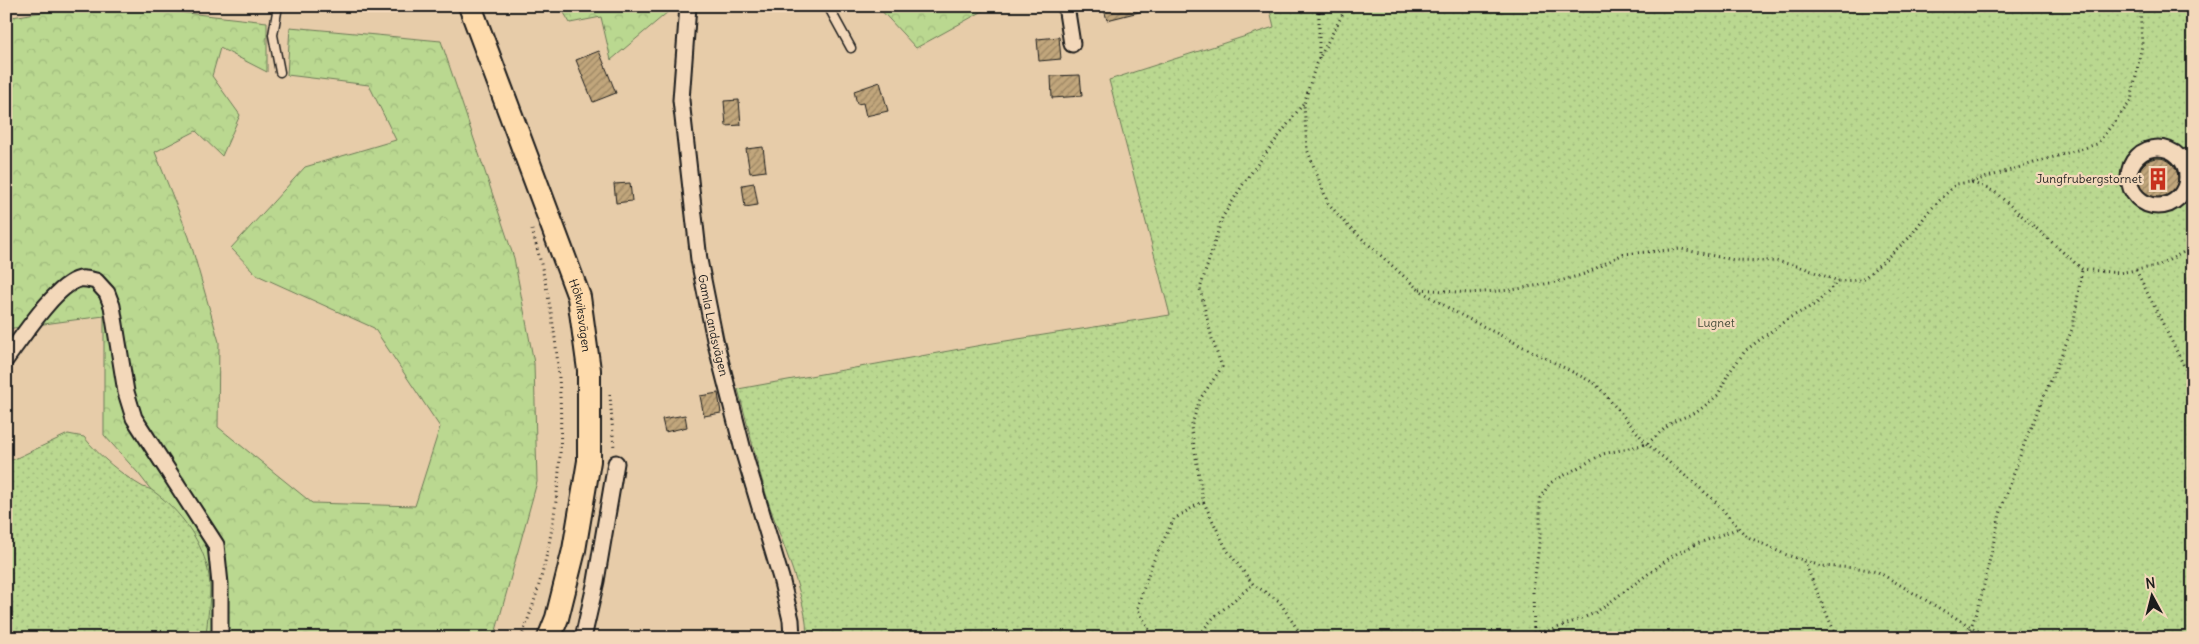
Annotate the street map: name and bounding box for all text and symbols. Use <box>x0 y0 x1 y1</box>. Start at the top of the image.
building icon: Jungfrubergstornet <box>2145 166 2171 192</box>
place label: Jungfrubergstornet <box>2036 171 2142 186</box>
street label: Gamla Landsvägen <box>695 273 732 378</box>
street label: Hökviksvägen <box>566 276 594 353</box>
park label: Lugnet <box>1697 315 1735 330</box>
north arrow <box>2126 572 2176 622</box>
text: N <box>2145 574 2156 593</box>

